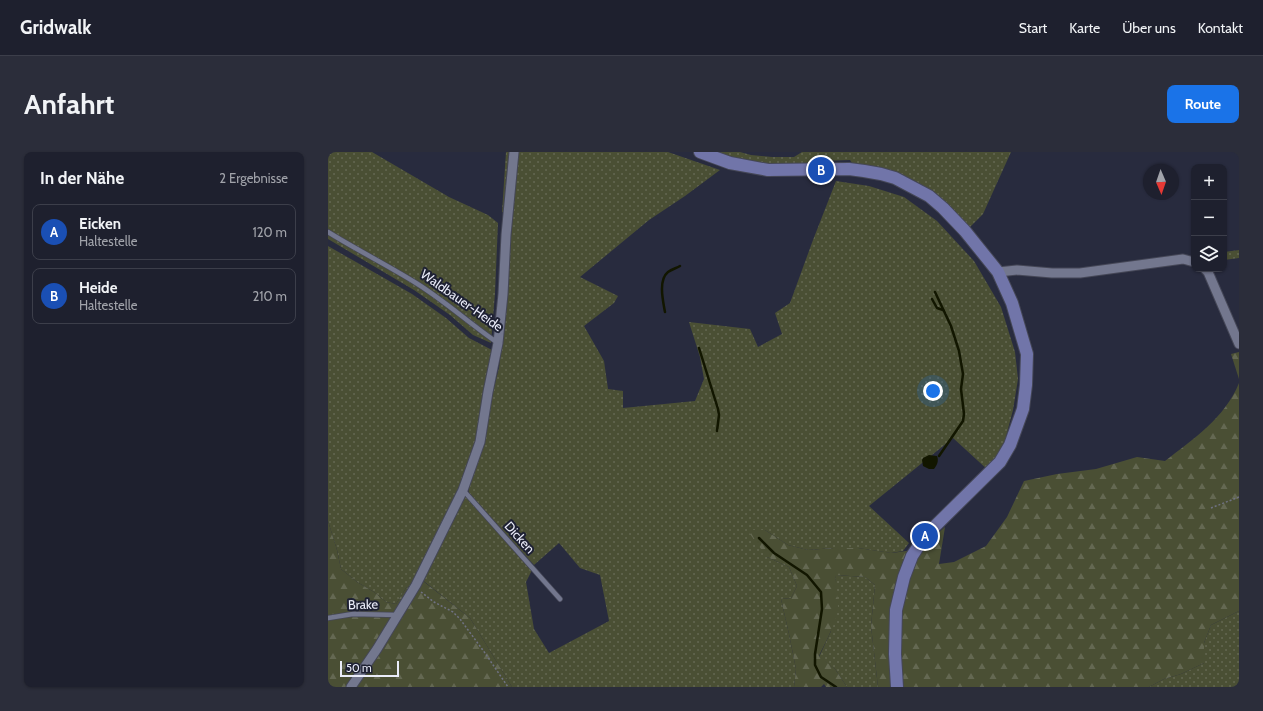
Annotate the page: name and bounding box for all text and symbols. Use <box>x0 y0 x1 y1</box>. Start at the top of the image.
text: Gridwalk <box>20 16 92 39</box>
text: Start <box>1019 19 1047 37</box>
text: Karte <box>1069 19 1100 37</box>
text: Über uns <box>1122 19 1176 37</box>
text: Kontakt <box>1198 19 1243 37</box>
button: Route <box>1167 85 1239 123</box>
text: Anfahrt <box>24 87 114 121</box>
pin: B <box>808 155 834 185</box>
north arrow <box>1143 164 1179 200</box>
map controls <box>1191 164 1227 272</box>
button: + <box>1191 164 1227 200</box>
text: In der Nähe <box>40 168 124 188</box>
text: 2 Ergebnisse <box>219 170 288 186</box>
button: − <box>1191 200 1227 236</box>
text: Eicken <box>79 215 121 233</box>
text: A <box>50 224 58 240</box>
text: 120 m <box>253 224 287 240</box>
text: Haltestelle <box>79 233 137 249</box>
button: layers <box>1191 236 1227 272</box>
street label: Waldbauer-Heide <box>418 266 507 335</box>
text: Heide <box>79 279 117 297</box>
text: B <box>50 288 58 304</box>
text: 210 m <box>253 288 287 304</box>
text: Haltestelle <box>79 297 137 313</box>
your location <box>923 381 943 401</box>
street label: Dicken <box>502 518 538 556</box>
pin: A <box>912 521 938 551</box>
street label: Brake <box>348 596 379 612</box>
scale bar <box>340 659 399 678</box>
text: 50 m <box>346 661 372 675</box>

